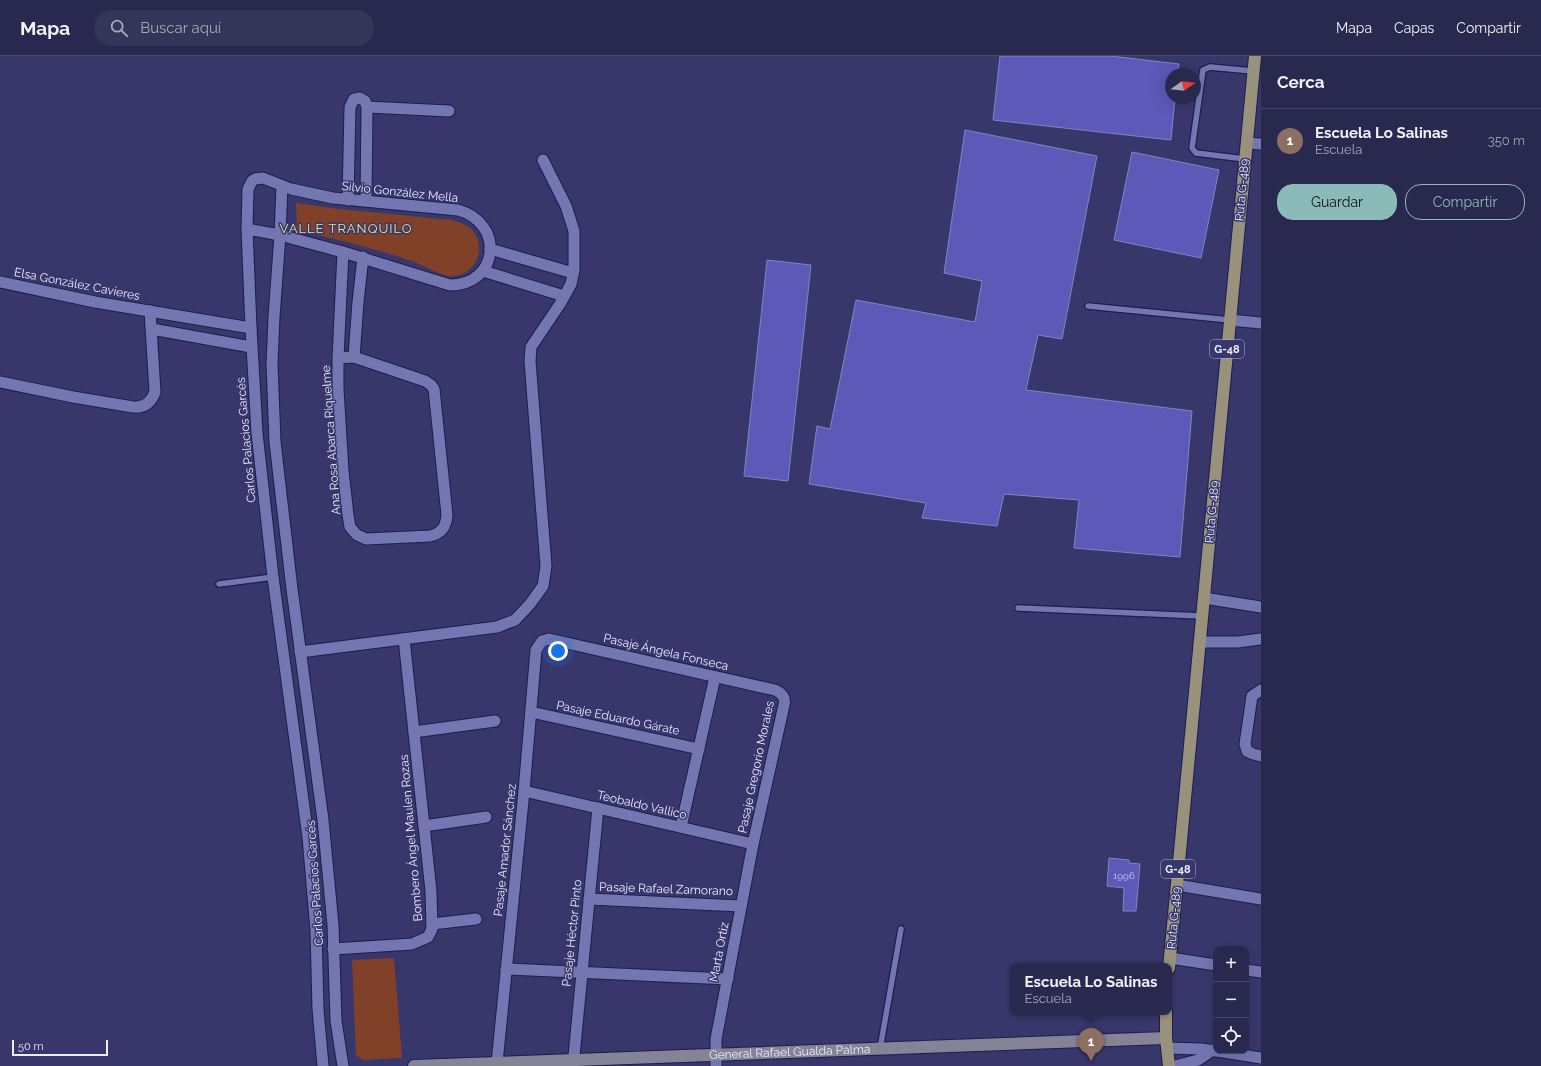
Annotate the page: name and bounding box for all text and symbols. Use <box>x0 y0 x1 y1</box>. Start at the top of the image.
search box <box>94 10 374 46</box>
text: Mapa <box>20 17 70 39</box>
icon: search <box>108 17 130 39</box>
text: Buscar aquí <box>140 19 221 37</box>
text: Mapa <box>1336 20 1372 36</box>
text: Capas <box>1394 20 1434 36</box>
text: Compartir <box>1456 20 1521 36</box>
north arrow <box>1165 68 1201 104</box>
text: Cerca <box>1277 72 1325 92</box>
text: Escuela Lo Salinas <box>1315 124 1448 142</box>
text: 1 <box>1287 133 1293 148</box>
text: 350 m <box>1488 133 1525 148</box>
text: Escuela <box>1315 142 1362 157</box>
street label: Ruta G-489 <box>1232 158 1252 222</box>
street label: Silvio González Mella <box>341 179 459 205</box>
button: Guardar <box>1277 184 1397 220</box>
button: Compartir <box>1405 184 1525 220</box>
district label: VALLE TRANQUILO <box>280 221 412 236</box>
street label: Elsa González Cavieres <box>13 265 141 303</box>
road number: G-48 <box>1210 340 1244 358</box>
street label: Ana Rosa Abarca Riquelme <box>319 365 343 515</box>
street label: Carlos Palacios Garcés <box>234 377 258 503</box>
street label: Ruta G-489 <box>1202 480 1222 544</box>
street label: Pasaje Ángela Fonseca <box>602 631 730 673</box>
your location <box>548 641 568 661</box>
street label: Pasaje Eduardo Gárate <box>555 698 681 738</box>
street label: Pasaje Gregorio Morales <box>735 699 777 834</box>
street label: Bombero Ángel Maulen Rozas <box>397 754 425 922</box>
street label: Pasaje Amador Sánchez <box>491 783 519 917</box>
street label: Teobaldo Vallico <box>596 788 688 822</box>
street label: Carlos Palacios Garcés <box>304 820 326 946</box>
road number: G-48 <box>1161 860 1195 878</box>
house number: 1996 <box>1113 870 1135 881</box>
street label: Pasaje Héctor Pinto <box>559 879 585 987</box>
street label: Pasaje Rafael Zamorano <box>599 880 733 898</box>
street label: Ruta G-489 <box>1164 886 1184 950</box>
street label: Marta Ortiz <box>706 921 732 983</box>
map controls <box>1213 946 1249 1054</box>
button: + <box>1213 946 1249 982</box>
popup <box>1010 963 1172 1015</box>
text: Escuela Lo Salinas <box>1025 973 1157 991</box>
button: − <box>1213 982 1249 1018</box>
text: Escuela <box>1025 991 1072 1006</box>
button: locate <box>1213 1018 1249 1054</box>
pin: 1 <box>1078 1028 1104 1061</box>
scale bar <box>12 1038 108 1057</box>
text: 50 m <box>18 1040 44 1053</box>
street label: General Rafael Gualda Palma <box>709 1042 871 1062</box>

